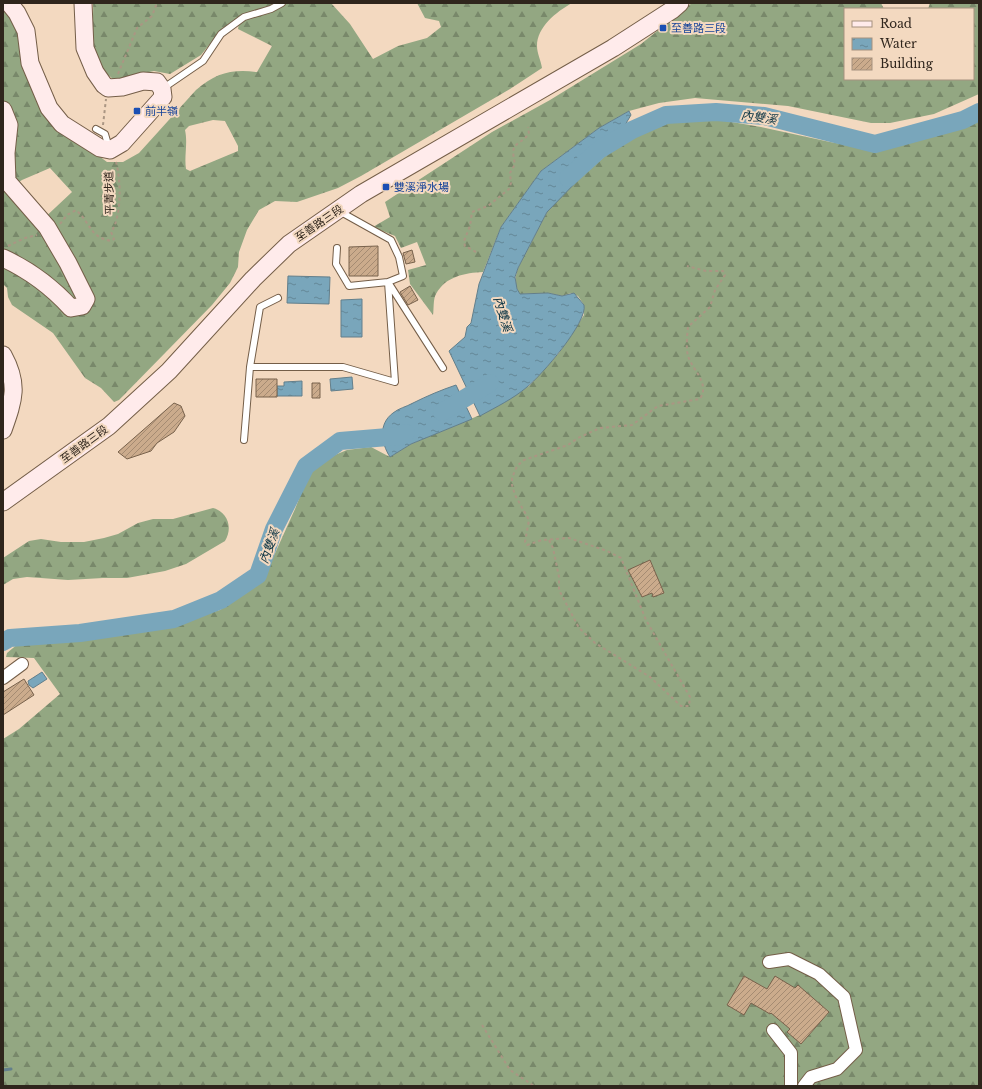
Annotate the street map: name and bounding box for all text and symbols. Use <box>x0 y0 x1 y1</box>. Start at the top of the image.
legend <box>844 8 974 80</box>
text: Road <box>880 16 912 31</box>
place label: 至善路三段 <box>671 21 726 35</box>
marker: 至善路三段 <box>658 23 668 33</box>
text: Water <box>879 36 917 51</box>
text: Building <box>880 56 934 71</box>
place label: 前半嶺 <box>145 104 178 118</box>
marker: 前半嶺 <box>132 106 142 116</box>
water label: 內雙溪 <box>740 107 780 127</box>
street label: 平菁步道 <box>102 171 116 215</box>
place label: 雙溪淨水場 <box>394 180 449 194</box>
marker: 雙溪淨水場 <box>381 182 391 192</box>
street label: 至善路三段 <box>292 202 346 244</box>
water label: 內雙溪 <box>491 295 516 335</box>
street label: 至善路三段 <box>58 422 110 466</box>
water label: 內雙溪 <box>256 525 283 565</box>

